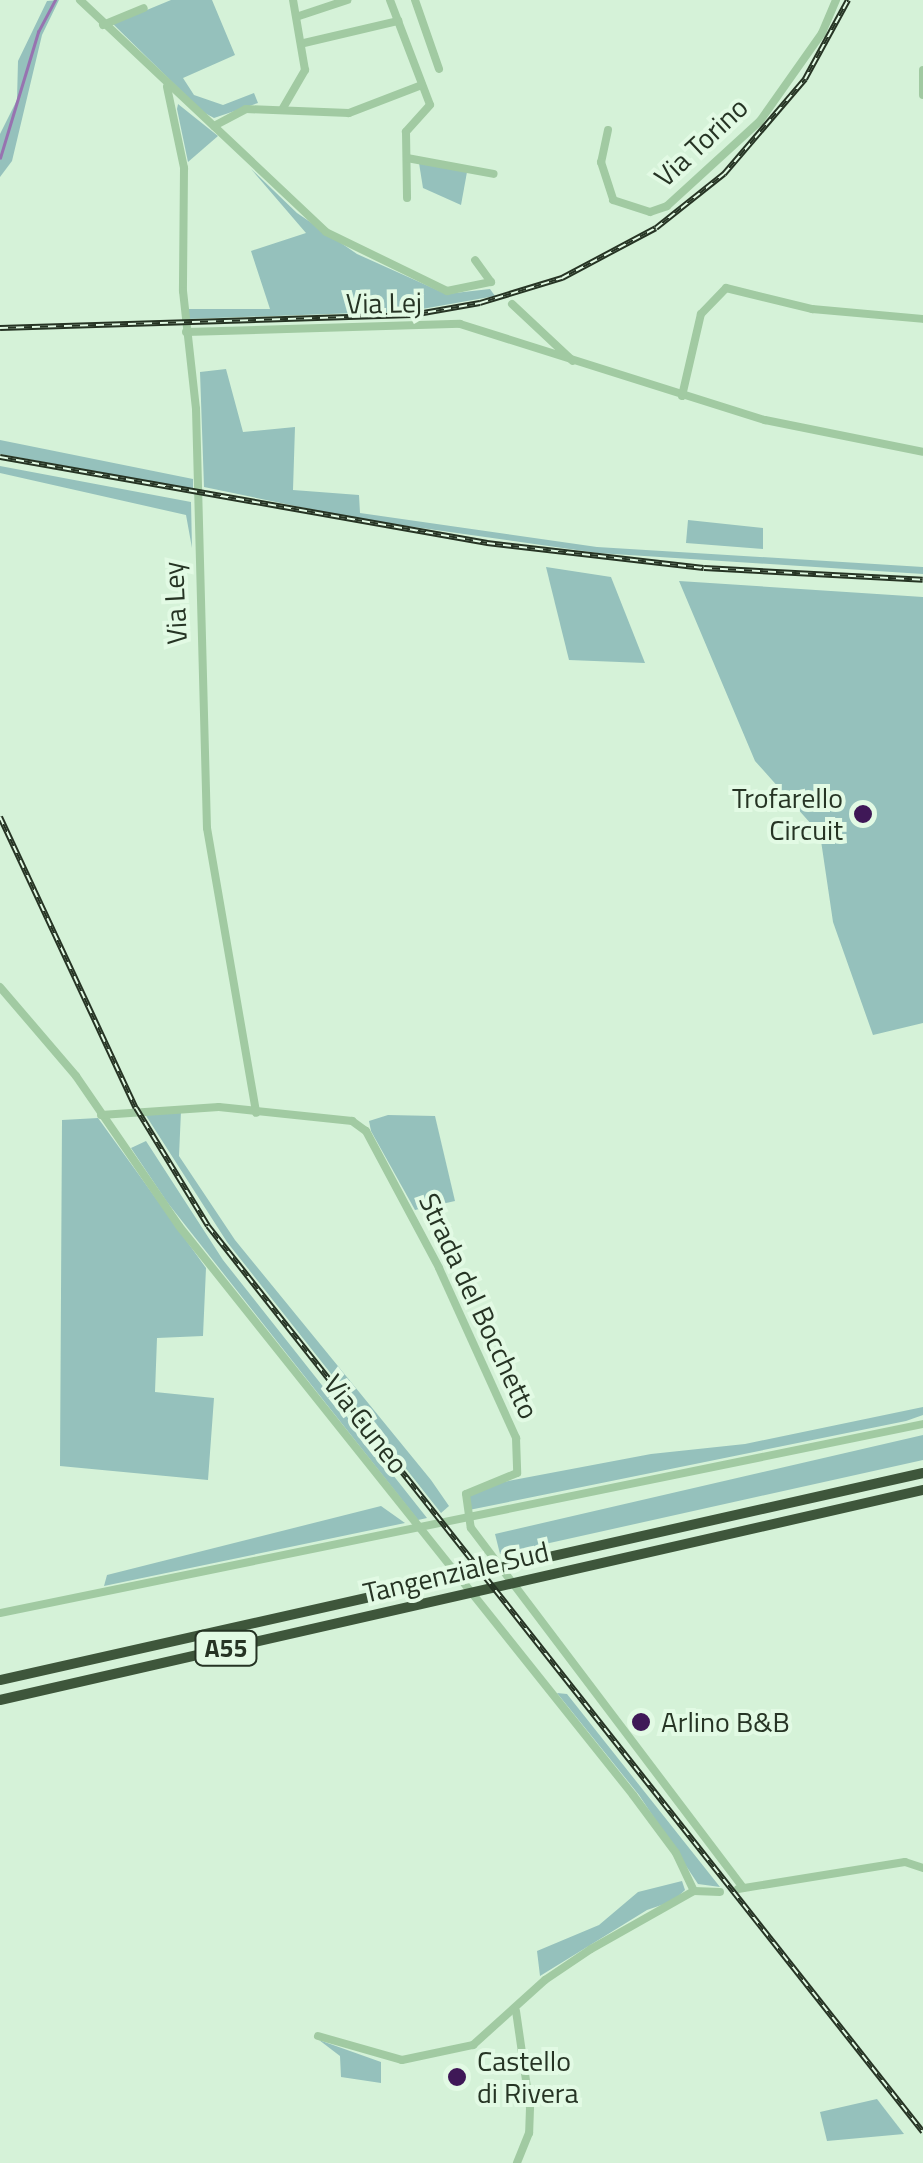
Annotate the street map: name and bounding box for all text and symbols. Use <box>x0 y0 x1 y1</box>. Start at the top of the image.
street label: Via Torino <box>647 90 755 194</box>
street label: Via Lej <box>346 286 422 320</box>
street label: Via Ley <box>156 561 194 645</box>
place label: Trofarello Circuit <box>732 781 843 847</box>
marker: Trofarello Circuit <box>852 803 874 825</box>
street label: Strada del Bocchetto <box>412 1188 546 1424</box>
street label: Via Cuneo <box>317 1368 415 1480</box>
street label: Tangenziale Sud <box>360 1534 552 1610</box>
road number: A55 <box>194 1628 258 1668</box>
place label: Arlino B&B <box>661 1705 790 1739</box>
marker: Arlino B&B <box>630 1711 652 1733</box>
place label: Castello di Rivera <box>477 2044 579 2110</box>
marker: Castello di Rivera <box>446 2066 468 2088</box>

